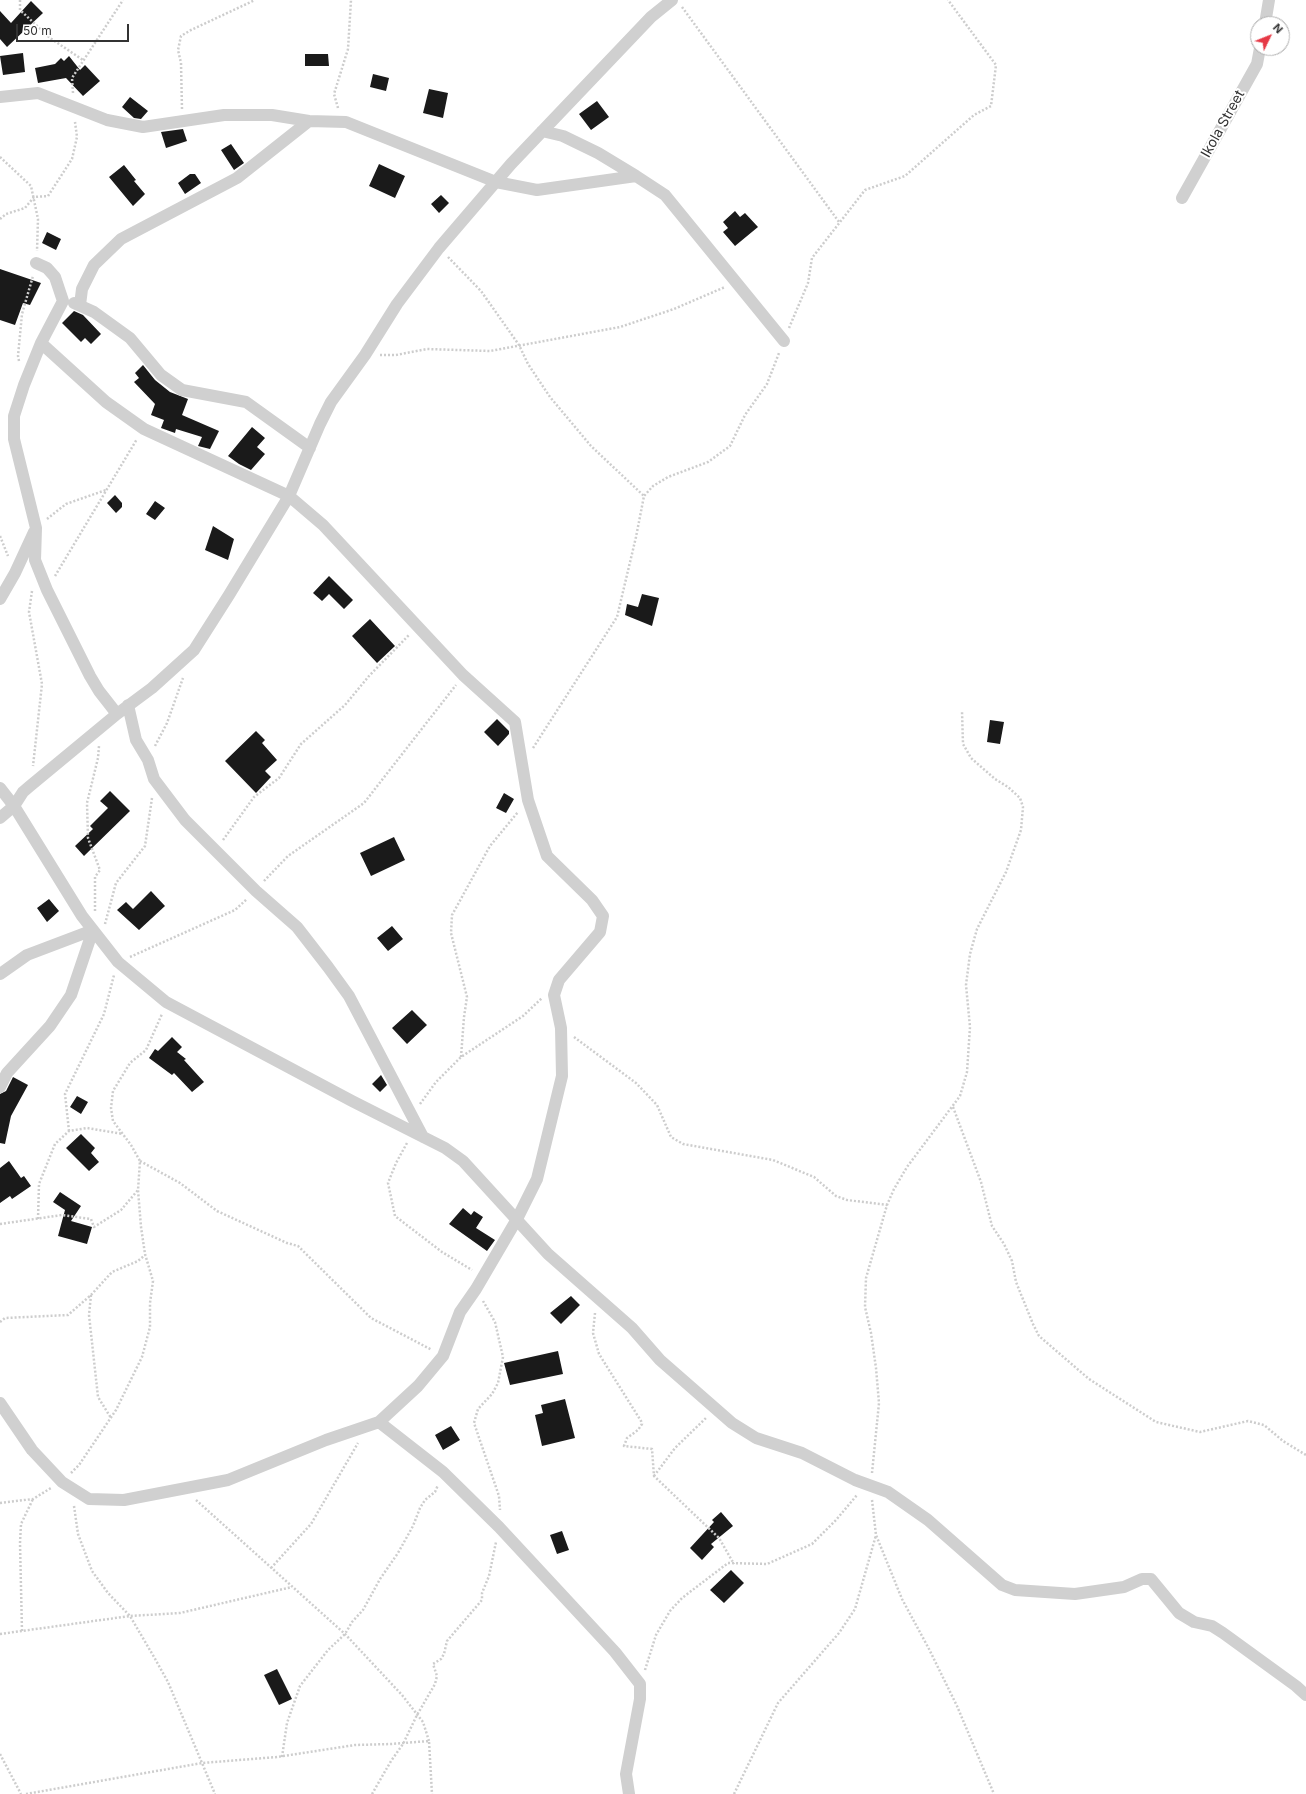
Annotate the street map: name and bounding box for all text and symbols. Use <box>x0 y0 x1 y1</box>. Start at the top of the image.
scale bar <box>18 16 131 42</box>
north arrow <box>1250 16 1290 56</box>
text: N <box>1270 21 1286 36</box>
text: 50 m <box>23 23 52 38</box>
street label: Ikola Street <box>1198 87 1248 161</box>

